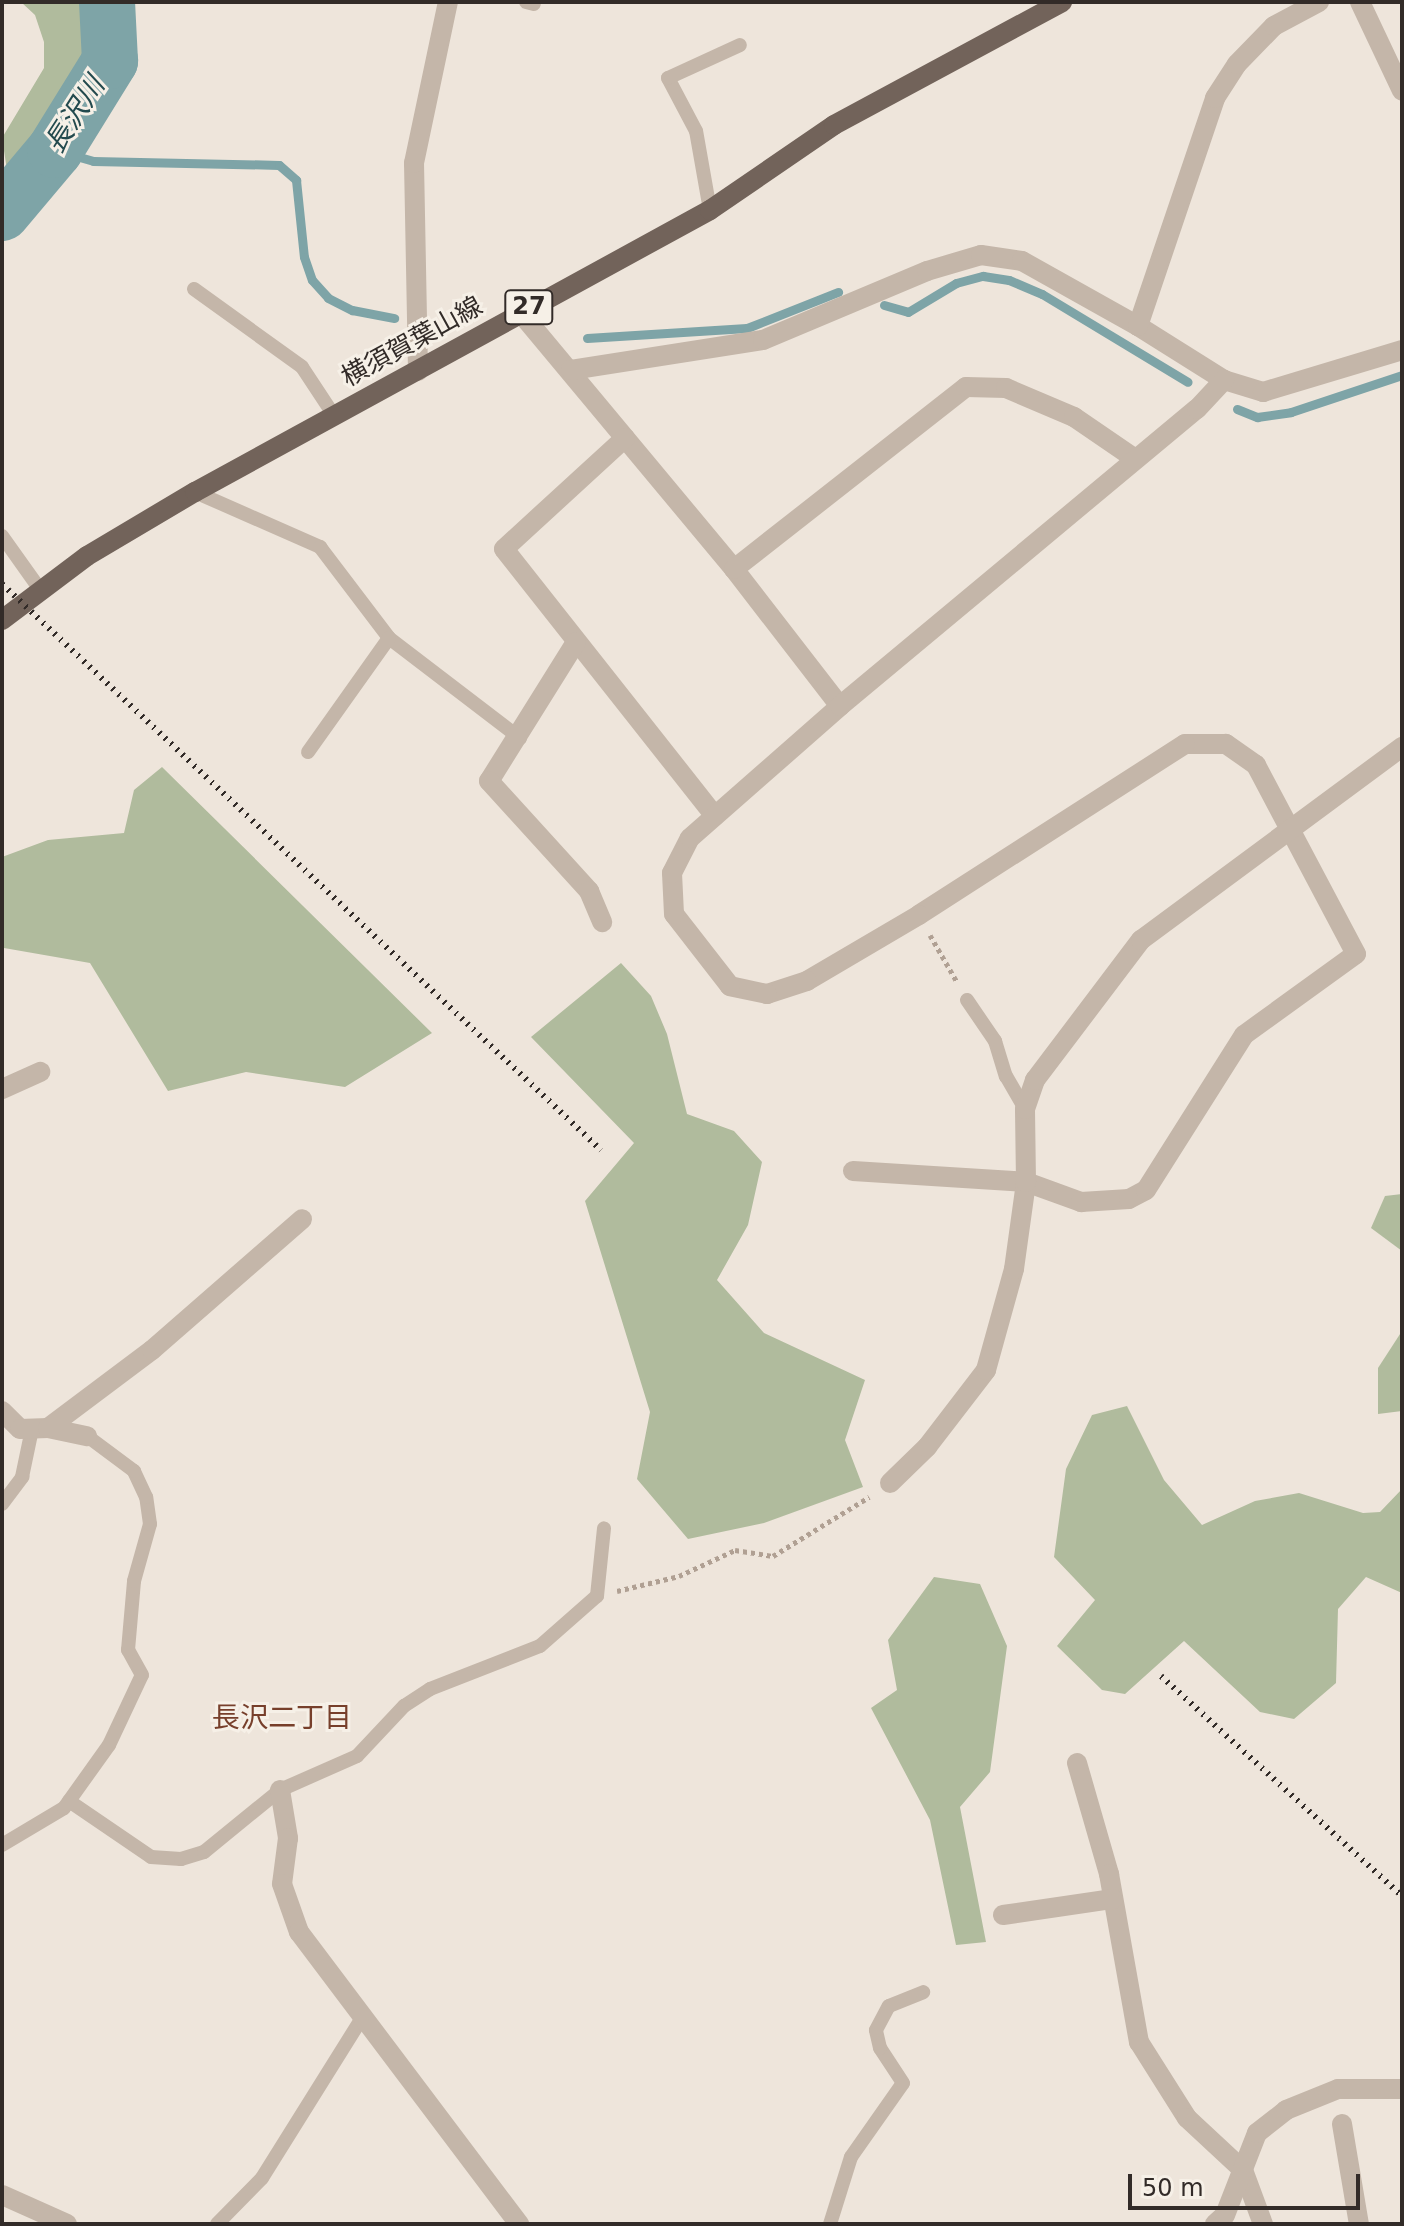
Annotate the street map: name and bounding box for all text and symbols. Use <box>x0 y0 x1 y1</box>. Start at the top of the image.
water label: 長沢川 <box>38 71 112 159</box>
road number: 27 <box>503 287 555 327</box>
street label: 横須賀葉山線 <box>336 291 488 393</box>
district label: 長沢二丁目 <box>212 1701 352 1735</box>
scale bar <box>1132 2158 1364 2208</box>
text: 50 m <box>1142 2174 1204 2202</box>

